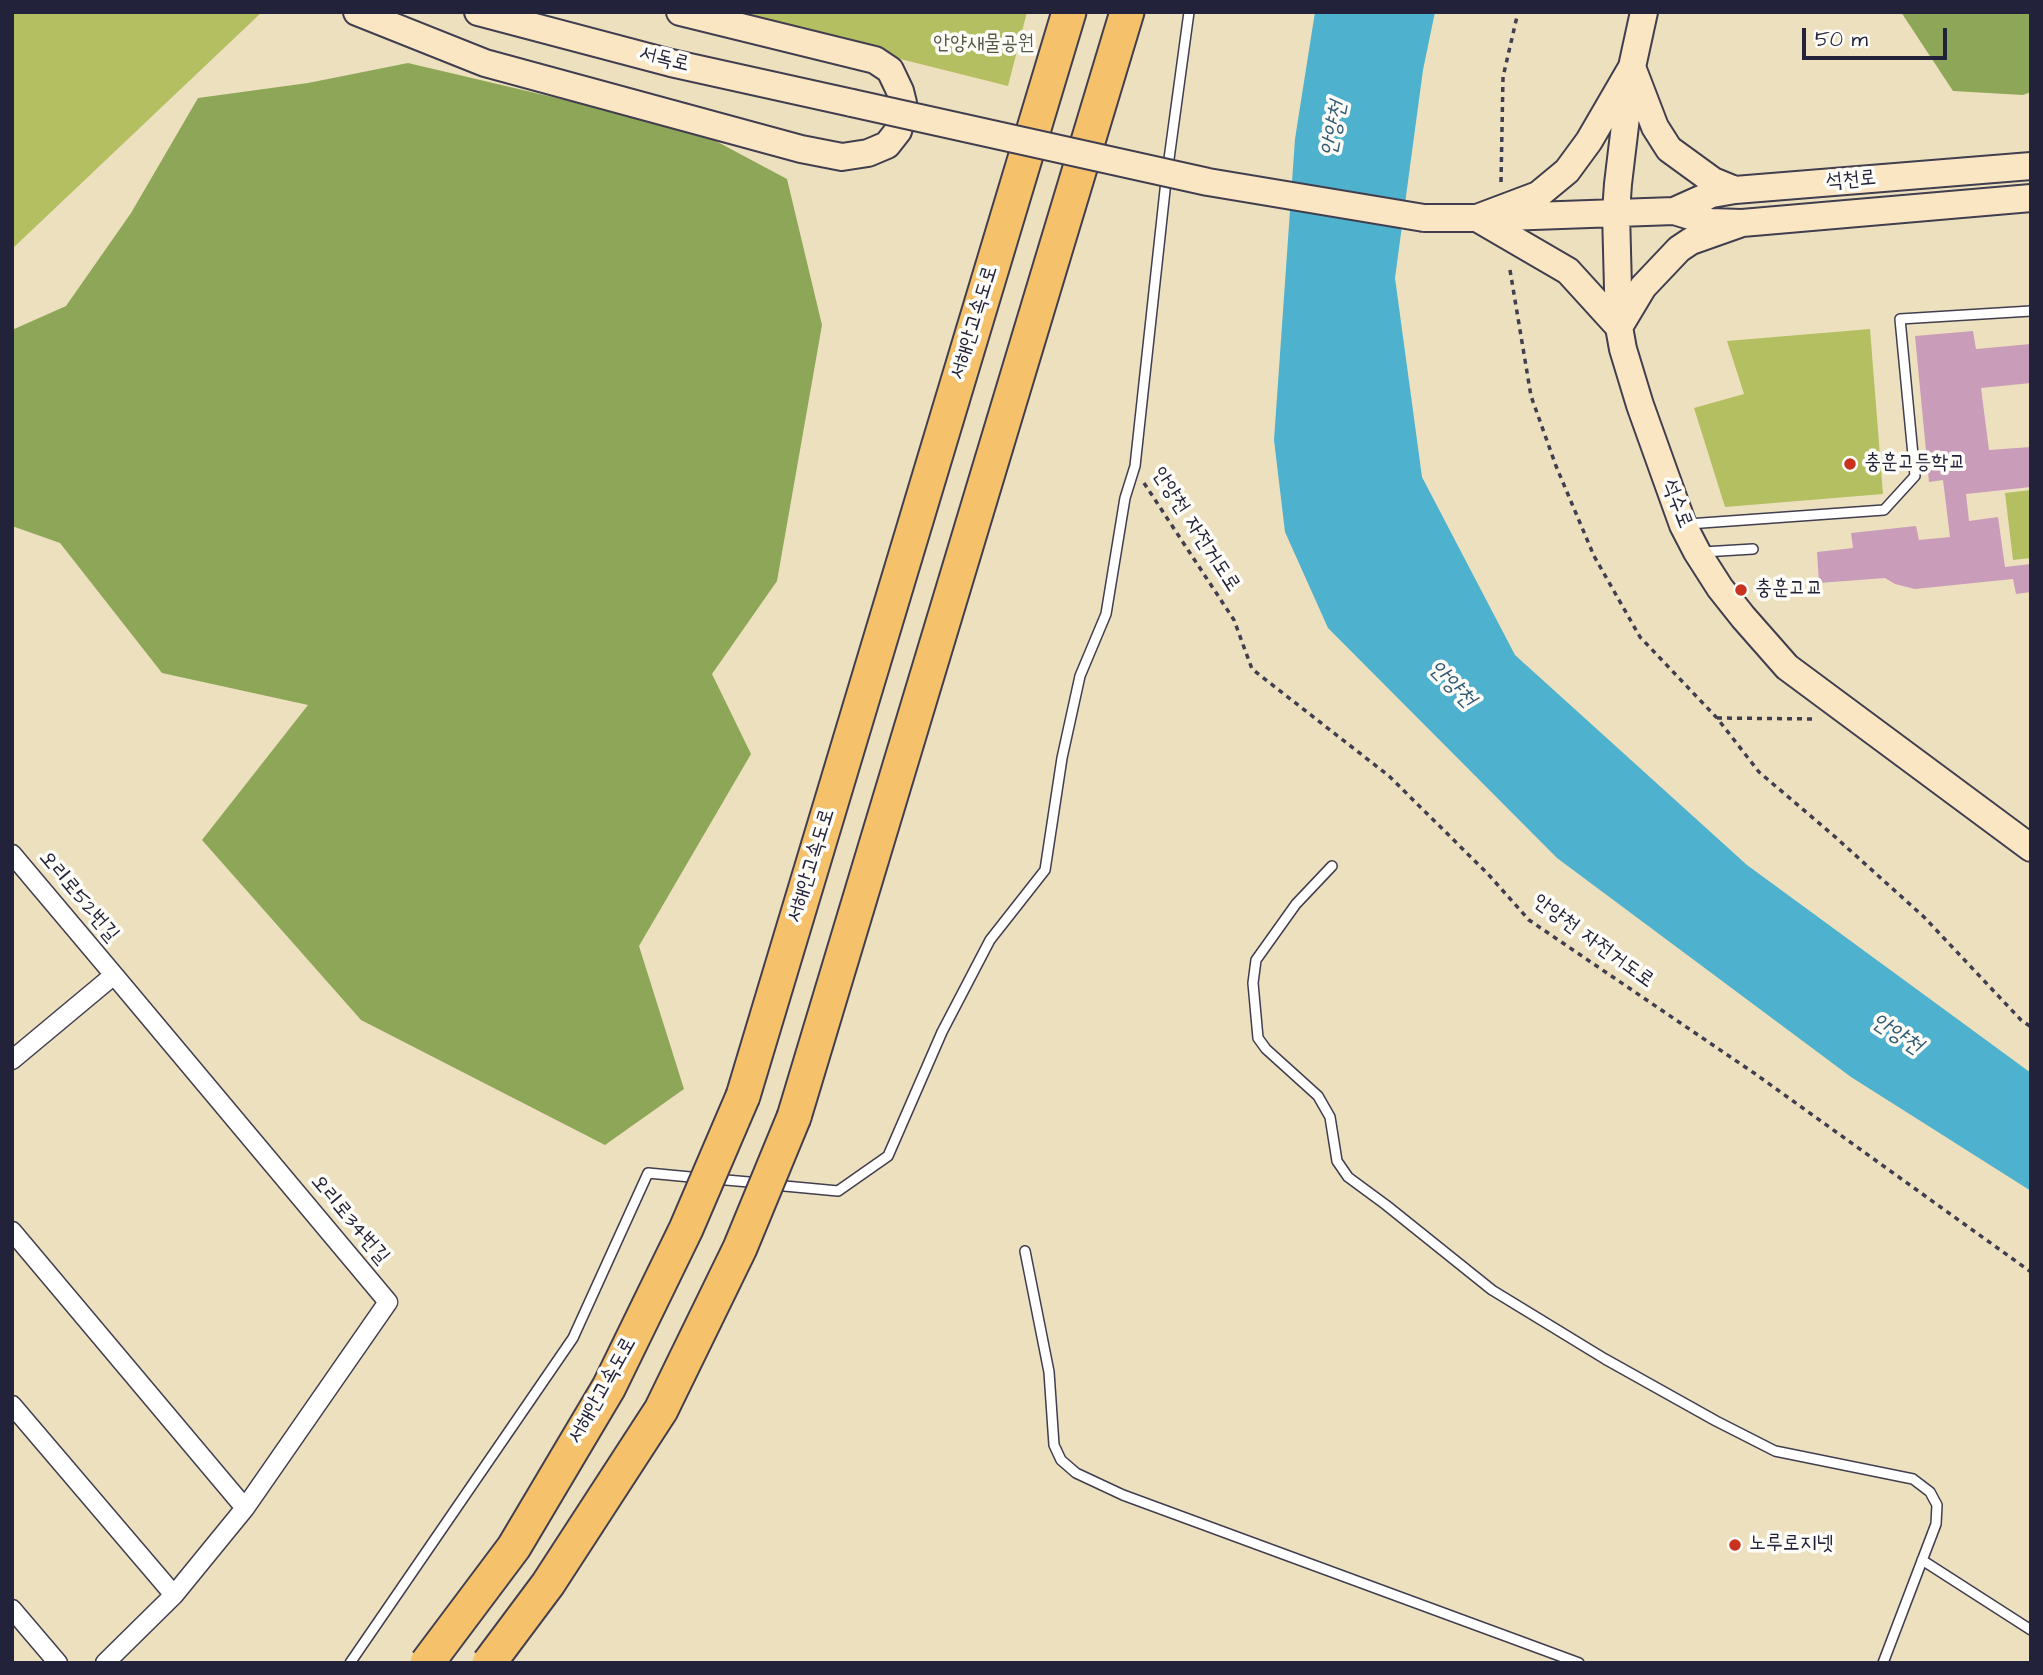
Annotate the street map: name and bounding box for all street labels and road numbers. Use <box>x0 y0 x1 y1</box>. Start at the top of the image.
street label: 서독로 <box>636 42 692 78</box>
street label: 석천로 <box>1825 166 1877 196</box>
street label: 서해안고속도로 <box>946 263 1004 383</box>
street label: 안양천 자전거도로 <box>1145 463 1245 597</box>
street label: 석수로 <box>1655 476 1697 532</box>
street label: 서해안고속도로 <box>783 806 841 926</box>
street label: 오리로52번길 <box>33 846 123 948</box>
street label: 안양천 자전거도로 <box>1528 890 1658 994</box>
street label: 오리로34번길 <box>304 1170 394 1270</box>
street label: 서해안고속도로 <box>563 1333 643 1449</box>

